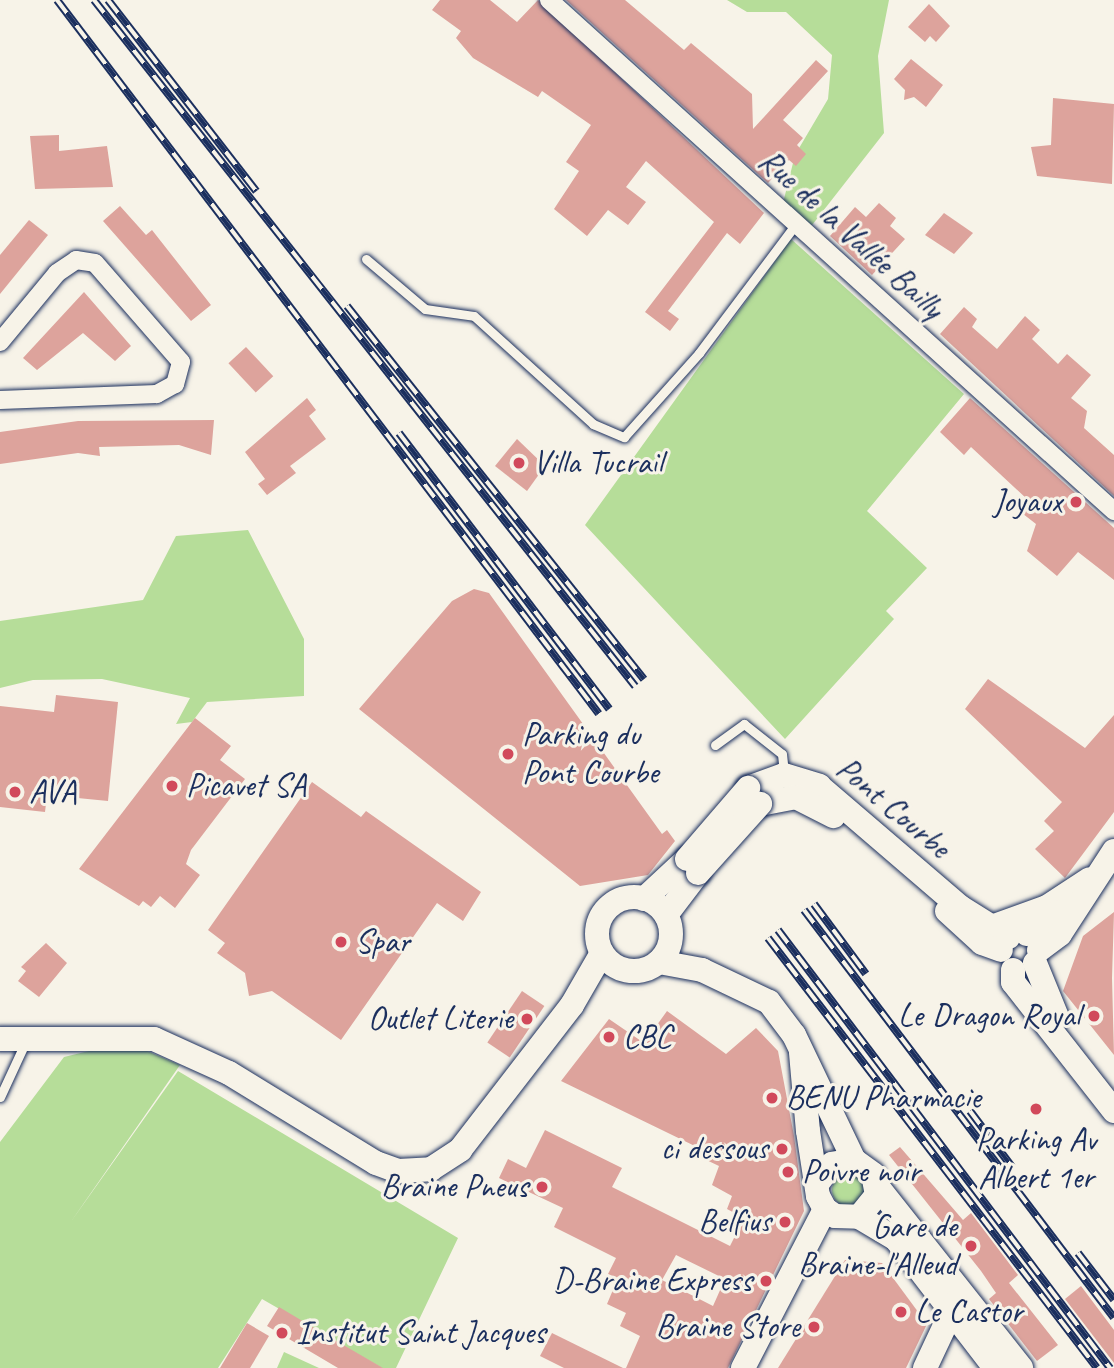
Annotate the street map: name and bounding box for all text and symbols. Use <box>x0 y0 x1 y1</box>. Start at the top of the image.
street label: Rue de la Vallée Bailly <box>750 140 952 328</box>
place label: Villa Tucrail <box>533 443 661 483</box>
marker: Villa Tucrail <box>511 455 527 471</box>
place label: Joyaux <box>993 482 1062 522</box>
marker: Joyaux <box>1068 494 1084 510</box>
place label: Parking du Pont Courbe <box>522 715 658 793</box>
marker: Parking du Pont Courbe <box>500 746 516 762</box>
street label: Pont Courbe <box>828 749 958 867</box>
place label: Picavet SA <box>186 766 306 806</box>
place label: AVA <box>29 772 76 812</box>
marker: Picavet SA <box>164 778 180 794</box>
marker: AVA <box>7 784 23 800</box>
place label: Spar <box>355 922 410 962</box>
marker: Spar <box>333 934 349 950</box>
place label: Le Dragon Royal <box>897 996 1080 1036</box>
place label: Outlet Literie <box>367 999 513 1039</box>
marker: Le Dragon Royal <box>1086 1008 1102 1024</box>
marker: Outlet Literie <box>519 1011 535 1027</box>
place label: CBC <box>623 1017 671 1057</box>
marker: CBC <box>601 1029 617 1045</box>
place label: BENU Pharmacie <box>786 1078 981 1118</box>
marker: BENU Pharmacie <box>764 1090 780 1106</box>
marker: Parking Av Albert 1er <box>1028 1101 1044 1117</box>
place label: Parking Av Albert 1er <box>976 1120 1096 1198</box>
place label: ci dessous <box>661 1129 768 1169</box>
marker: ci dessous <box>774 1141 790 1157</box>
place label: Poivre noir <box>802 1152 920 1192</box>
marker: Poivre noir <box>780 1164 796 1180</box>
place label: Braine Pneus <box>381 1167 528 1207</box>
marker: Braine Pneus <box>534 1179 550 1195</box>
place label: Belfius <box>699 1202 771 1242</box>
place label: Gare de Braine-l'Alleud <box>798 1207 957 1285</box>
marker: Belfius <box>777 1214 793 1230</box>
marker: Gare de Braine-l'Alleud <box>963 1238 979 1254</box>
place label: D-Braine Express <box>552 1261 752 1301</box>
marker: D-Braine Express <box>758 1273 774 1289</box>
place label: Le Castor <box>915 1292 1023 1332</box>
marker: Le Castor <box>893 1304 909 1320</box>
place label: Braine Store <box>655 1307 800 1347</box>
place label: Institut Saint Jacques <box>296 1313 547 1353</box>
marker: Braine Store <box>806 1319 822 1335</box>
marker: Institut Saint Jacques <box>274 1325 290 1341</box>

